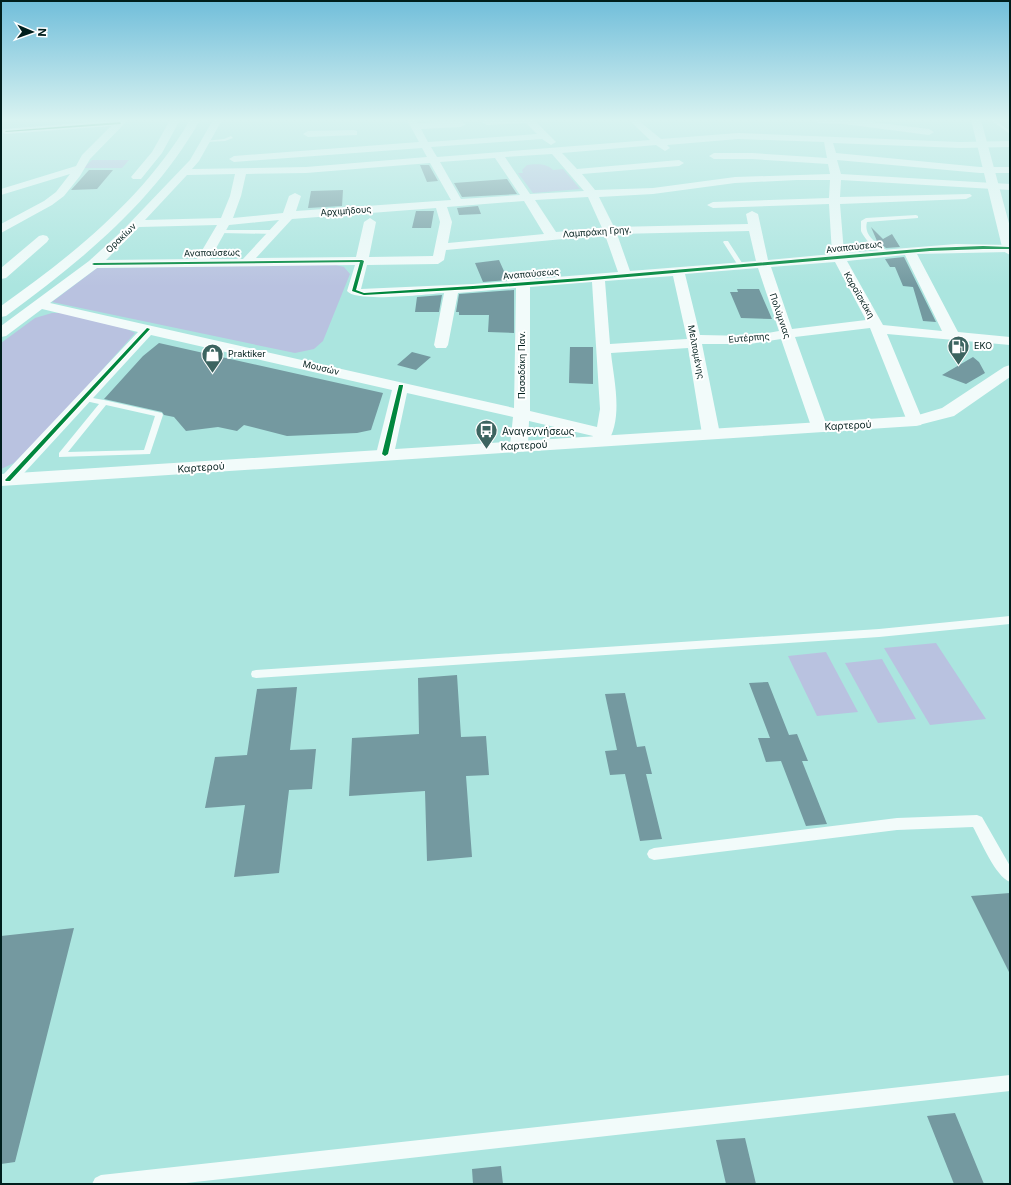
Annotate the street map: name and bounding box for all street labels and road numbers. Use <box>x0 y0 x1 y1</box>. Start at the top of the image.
street label: Αρχιμήδους <box>320 203 372 218</box>
street label: Ορακίων <box>103 220 139 255</box>
street label: Λαμπράκη Γρηγ. <box>562 224 632 239</box>
street label: Αναπαύσεως <box>825 238 882 255</box>
street label: Αναπαύσεως <box>184 247 240 258</box>
street label: Αναπαύσεως <box>503 266 559 281</box>
street label: Καραϊσκάκη <box>842 269 877 320</box>
street label: Πολύμνιας <box>768 292 793 340</box>
street label: Μελπομένης <box>686 324 707 380</box>
street label: Ευτέρπης <box>728 330 770 345</box>
street label: Πασαδάκη Παν. <box>516 331 527 399</box>
street label: Μουσών <box>302 358 341 377</box>
street label: Καρτερού <box>824 418 872 432</box>
street label: Καρτερού <box>500 438 548 452</box>
street label: Καρτερού <box>177 459 225 475</box>

